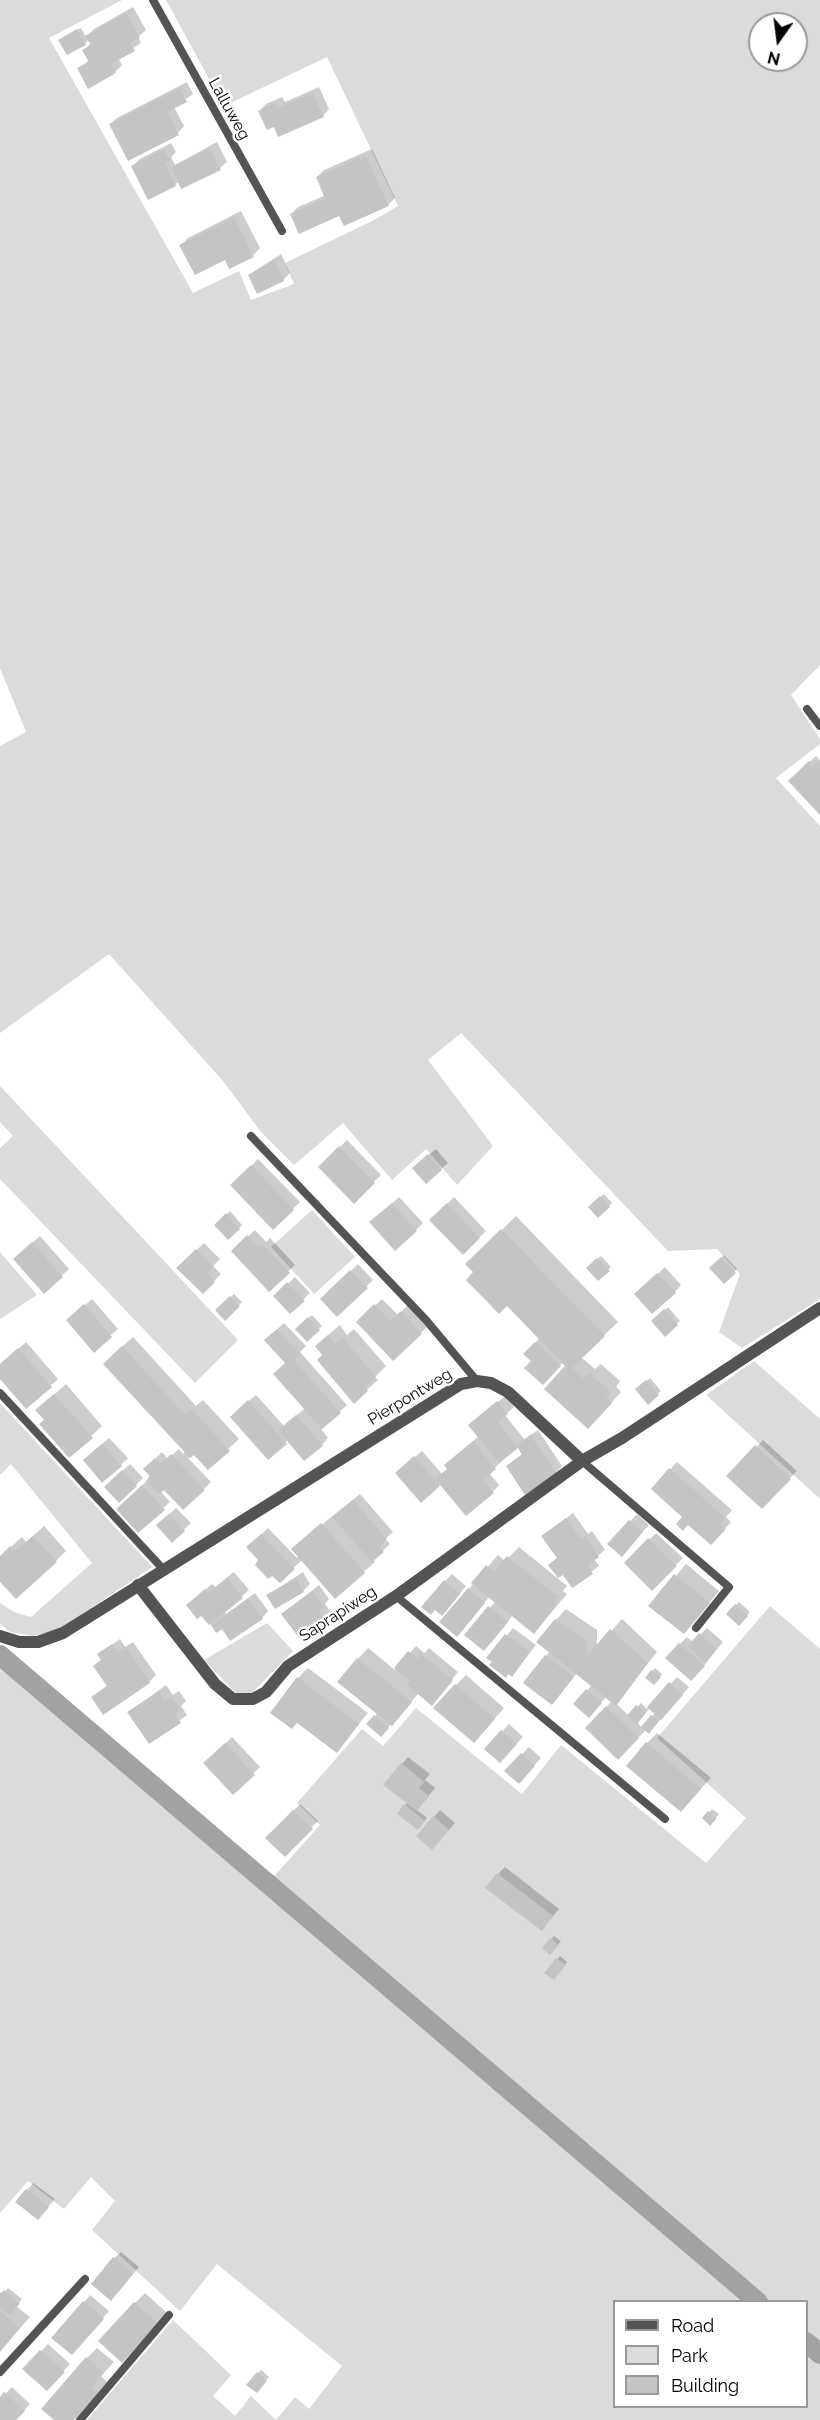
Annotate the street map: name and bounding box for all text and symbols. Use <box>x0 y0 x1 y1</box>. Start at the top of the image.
north arrow <box>748 12 808 72</box>
text: N <box>766 47 782 69</box>
street label: Lalluweg <box>204 74 254 144</box>
street label: Pierpontweg <box>365 1364 455 1430</box>
street label: Saprapiweg <box>296 1582 380 1646</box>
legend <box>613 2300 808 2408</box>
text: Road <box>671 2315 714 2336</box>
text: Park <box>671 2345 708 2366</box>
text: Building <box>671 2375 739 2396</box>

